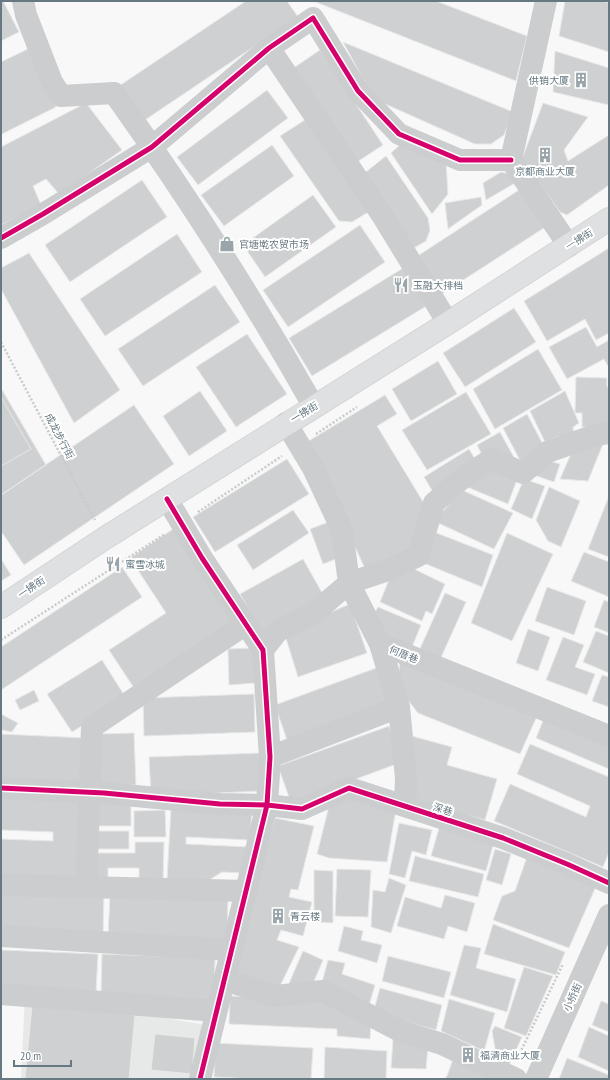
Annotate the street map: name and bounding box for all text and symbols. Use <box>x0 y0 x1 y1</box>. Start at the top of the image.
building icon: 供销大厦 <box>572 71 590 89</box>
place label: 供销大厦 <box>528 74 569 87</box>
building icon: 京都商业大厦 <box>536 146 554 164</box>
place label: 京都商业大厦 <box>515 165 575 178</box>
street label: 一拂街 <box>563 226 595 253</box>
shop icon: 官塘墘农贸市场 <box>218 235 236 253</box>
place label: 官塘墘农贸市场 <box>239 238 309 251</box>
restaurant icon: 玉融大排档 <box>392 276 410 294</box>
place label: 玉融大排档 <box>413 279 463 292</box>
street label: 一拂街 <box>288 399 320 426</box>
street label: 成龙步行街 <box>42 411 77 461</box>
restaurant icon: 蜜雪冰城 <box>104 555 122 573</box>
place label: 蜜雪冰城 <box>125 558 165 571</box>
street label: 一拂街 <box>15 574 47 601</box>
street label: 何厝巷 <box>387 643 420 666</box>
street label: 深巷 <box>431 800 454 819</box>
building icon: 青云楼 <box>269 907 287 925</box>
place label: 青云楼 <box>290 910 320 923</box>
street label: 小桥街 <box>560 981 584 1014</box>
scale bar <box>14 1042 71 1068</box>
building icon: 福清商业大厦 <box>459 1046 477 1064</box>
text: 20 m <box>20 1048 41 1063</box>
place label: 福清商业大厦 <box>480 1049 540 1062</box>

